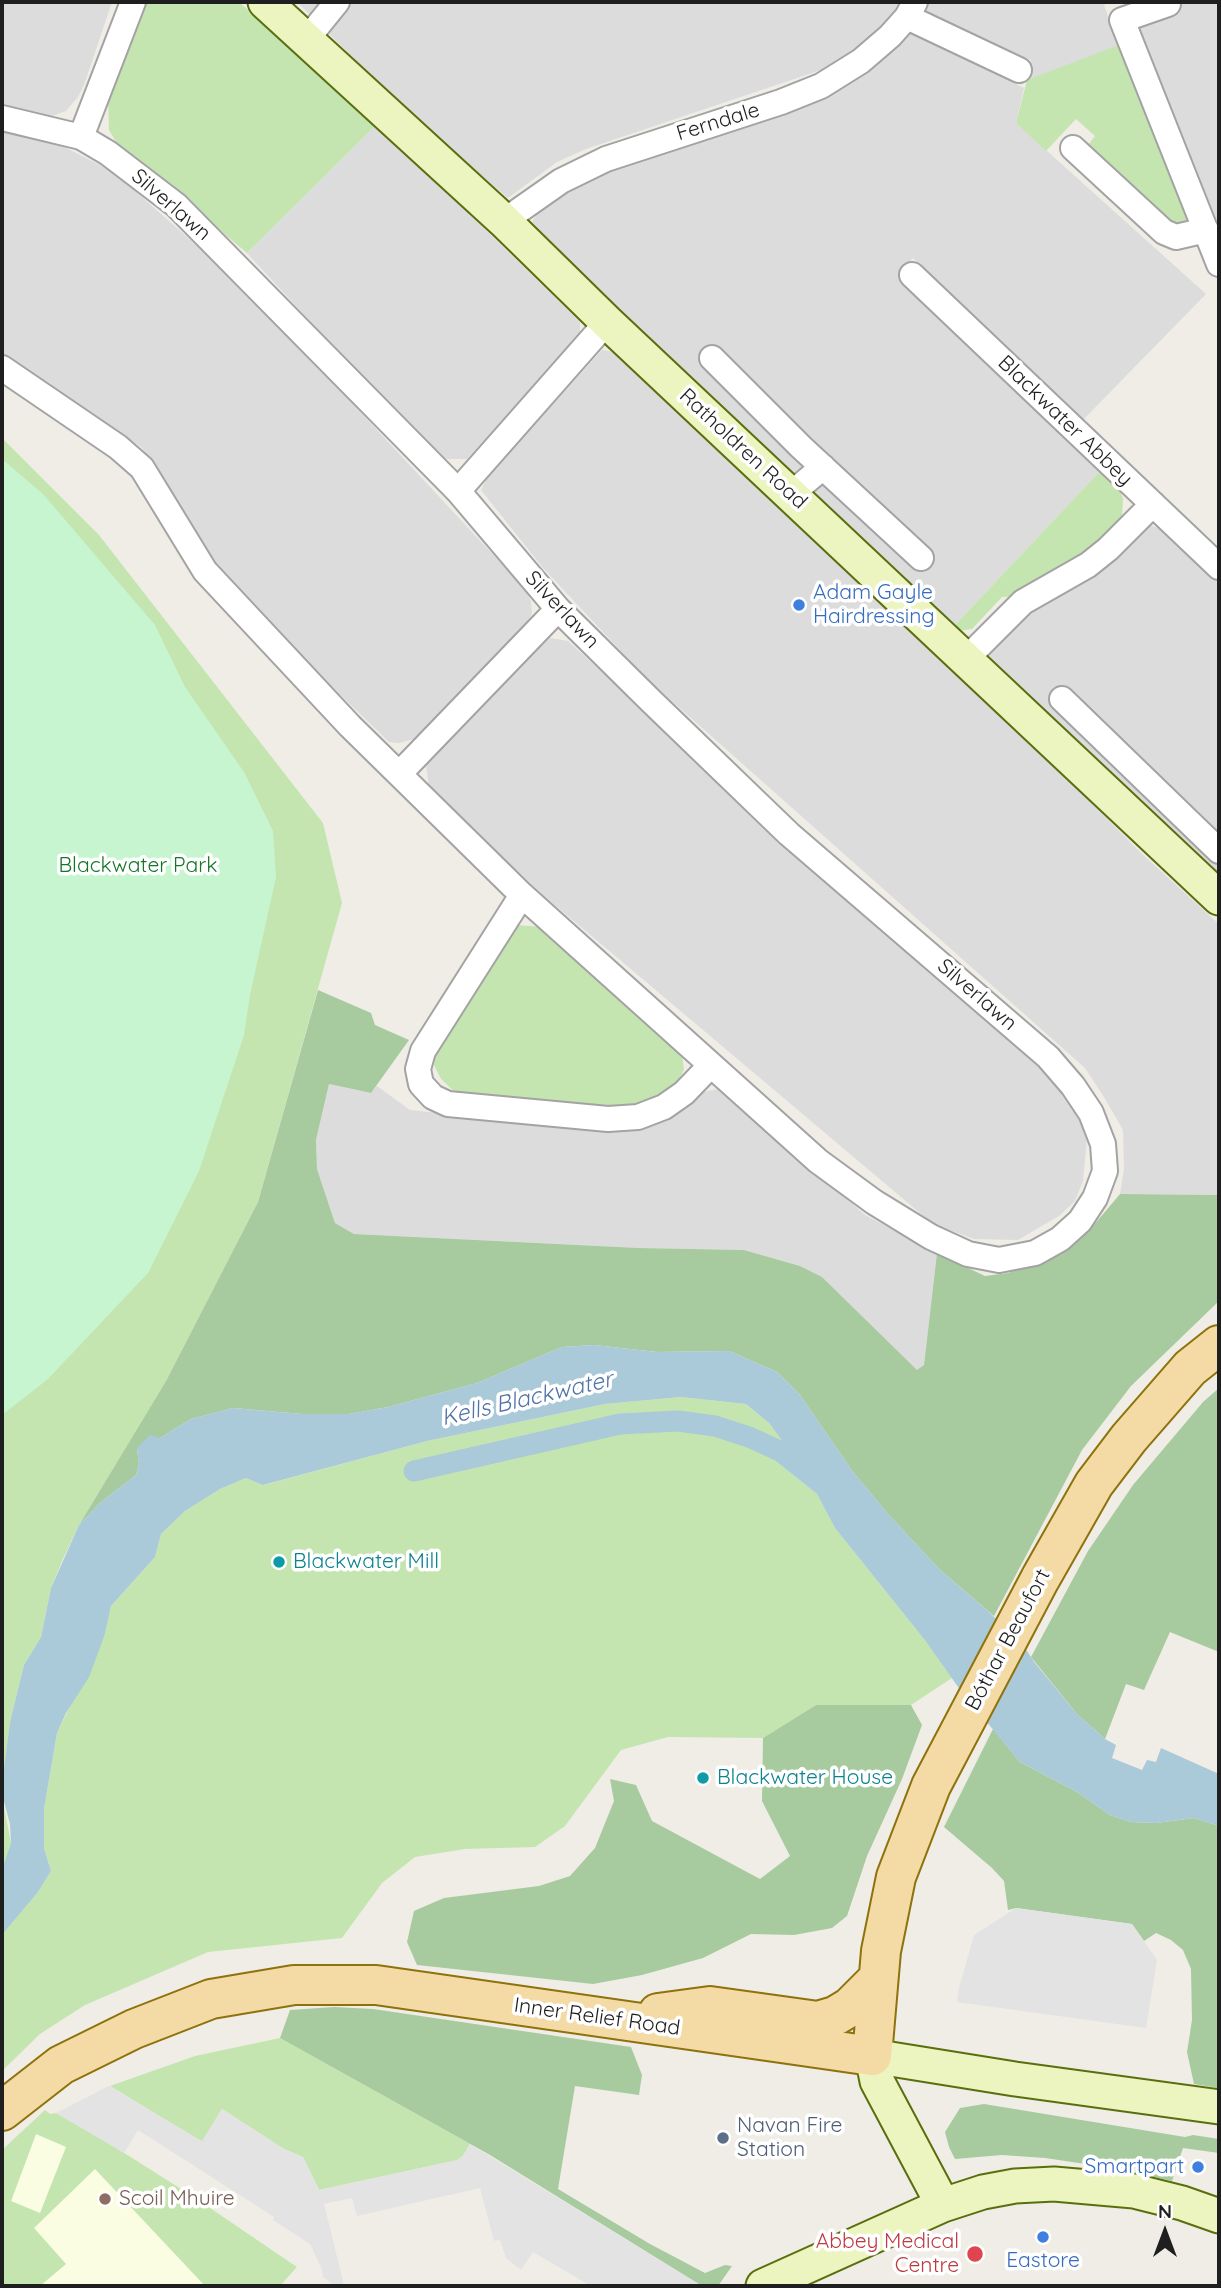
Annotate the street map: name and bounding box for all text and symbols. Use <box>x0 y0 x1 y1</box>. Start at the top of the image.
street label: Ferndale <box>673 97 763 147</box>
street label: Silverlawn <box>126 164 216 246</box>
street label: Blackwater Abbey <box>992 350 1138 492</box>
street label: Ratholdren Road <box>674 383 812 515</box>
street label: Silverlawn <box>520 566 604 654</box>
place label: Adam Gayle Hairdressing <box>813 580 935 630</box>
marker: Adam Gayle Hairdressing <box>791 597 807 613</box>
park label: Blackwater Park <box>58 853 218 879</box>
street label: Silverlawn <box>932 954 1022 1036</box>
water label: Kells Blackwater <box>439 1366 615 1432</box>
place label: Blackwater Mill <box>293 1549 439 1575</box>
marker: Blackwater Mill <box>271 1554 287 1570</box>
street label: Bóthar Beaufort <box>960 1565 1056 1715</box>
place label: Blackwater House <box>717 1765 893 1791</box>
marker: Blackwater House <box>695 1770 711 1786</box>
street label: Inner Relief Road <box>512 1993 682 2041</box>
place label: Navan Fire Station <box>737 2113 842 2163</box>
marker: Navan Fire Station <box>715 2130 731 2146</box>
place label: Smartpart <box>1084 2154 1184 2180</box>
marker: Smartpart <box>1190 2159 1206 2175</box>
place label: Scoil Mhuire <box>119 2186 235 2212</box>
marker: Scoil Mhuire <box>97 2191 113 2207</box>
north arrow <box>1130 2197 1200 2267</box>
text: N <box>1158 2199 1172 2223</box>
place label: Abbey Medical Centre <box>816 2229 959 2279</box>
marker: Eastore <box>1035 2229 1051 2245</box>
marker: Abbey Medical Centre <box>965 2244 985 2264</box>
place label: Eastore <box>1006 2248 1080 2274</box>

